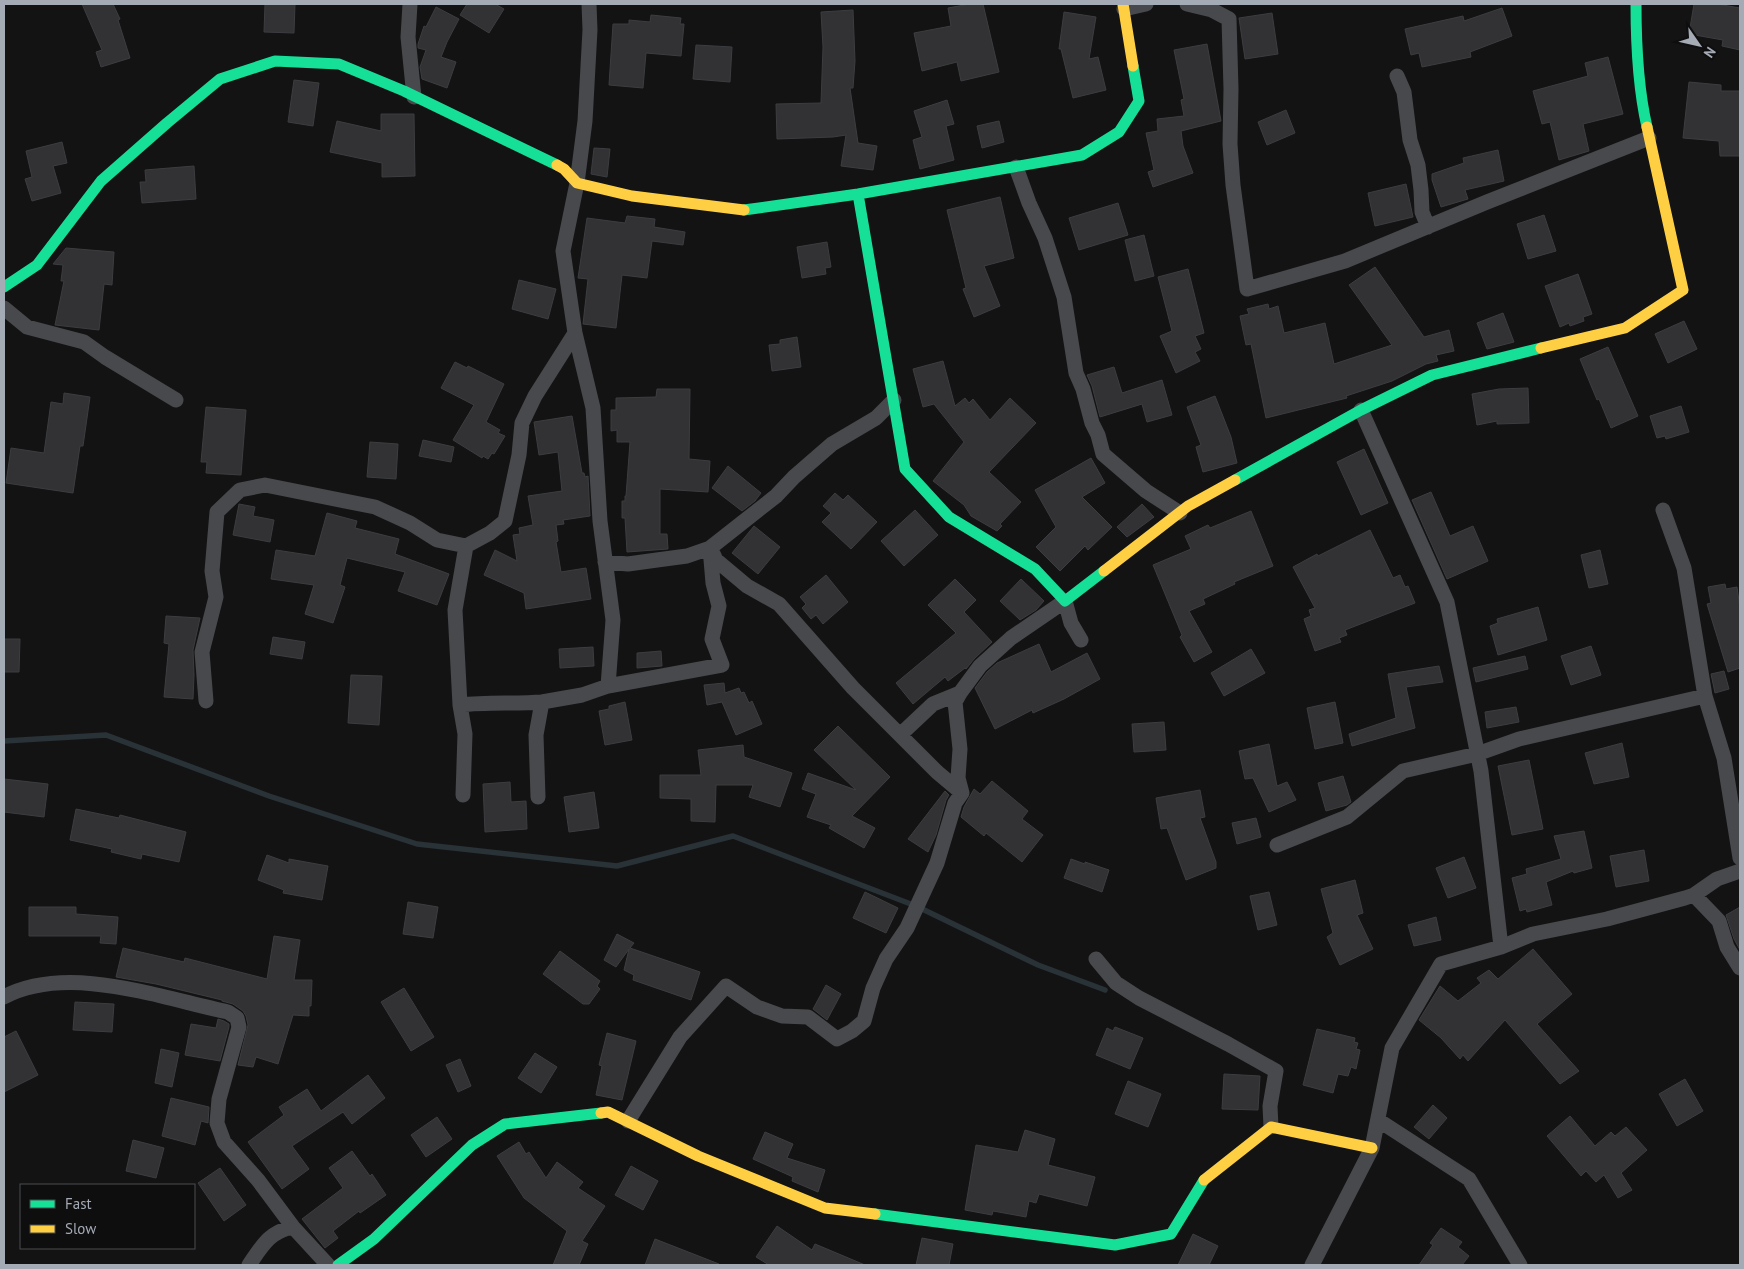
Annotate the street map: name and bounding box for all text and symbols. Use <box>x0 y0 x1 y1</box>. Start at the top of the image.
north arrow <box>1674 20 1724 70</box>
text: N <box>1700 43 1720 61</box>
legend <box>20 1184 195 1249</box>
text: Fast <box>65 1194 92 1213</box>
text: Slow <box>65 1219 96 1238</box>

